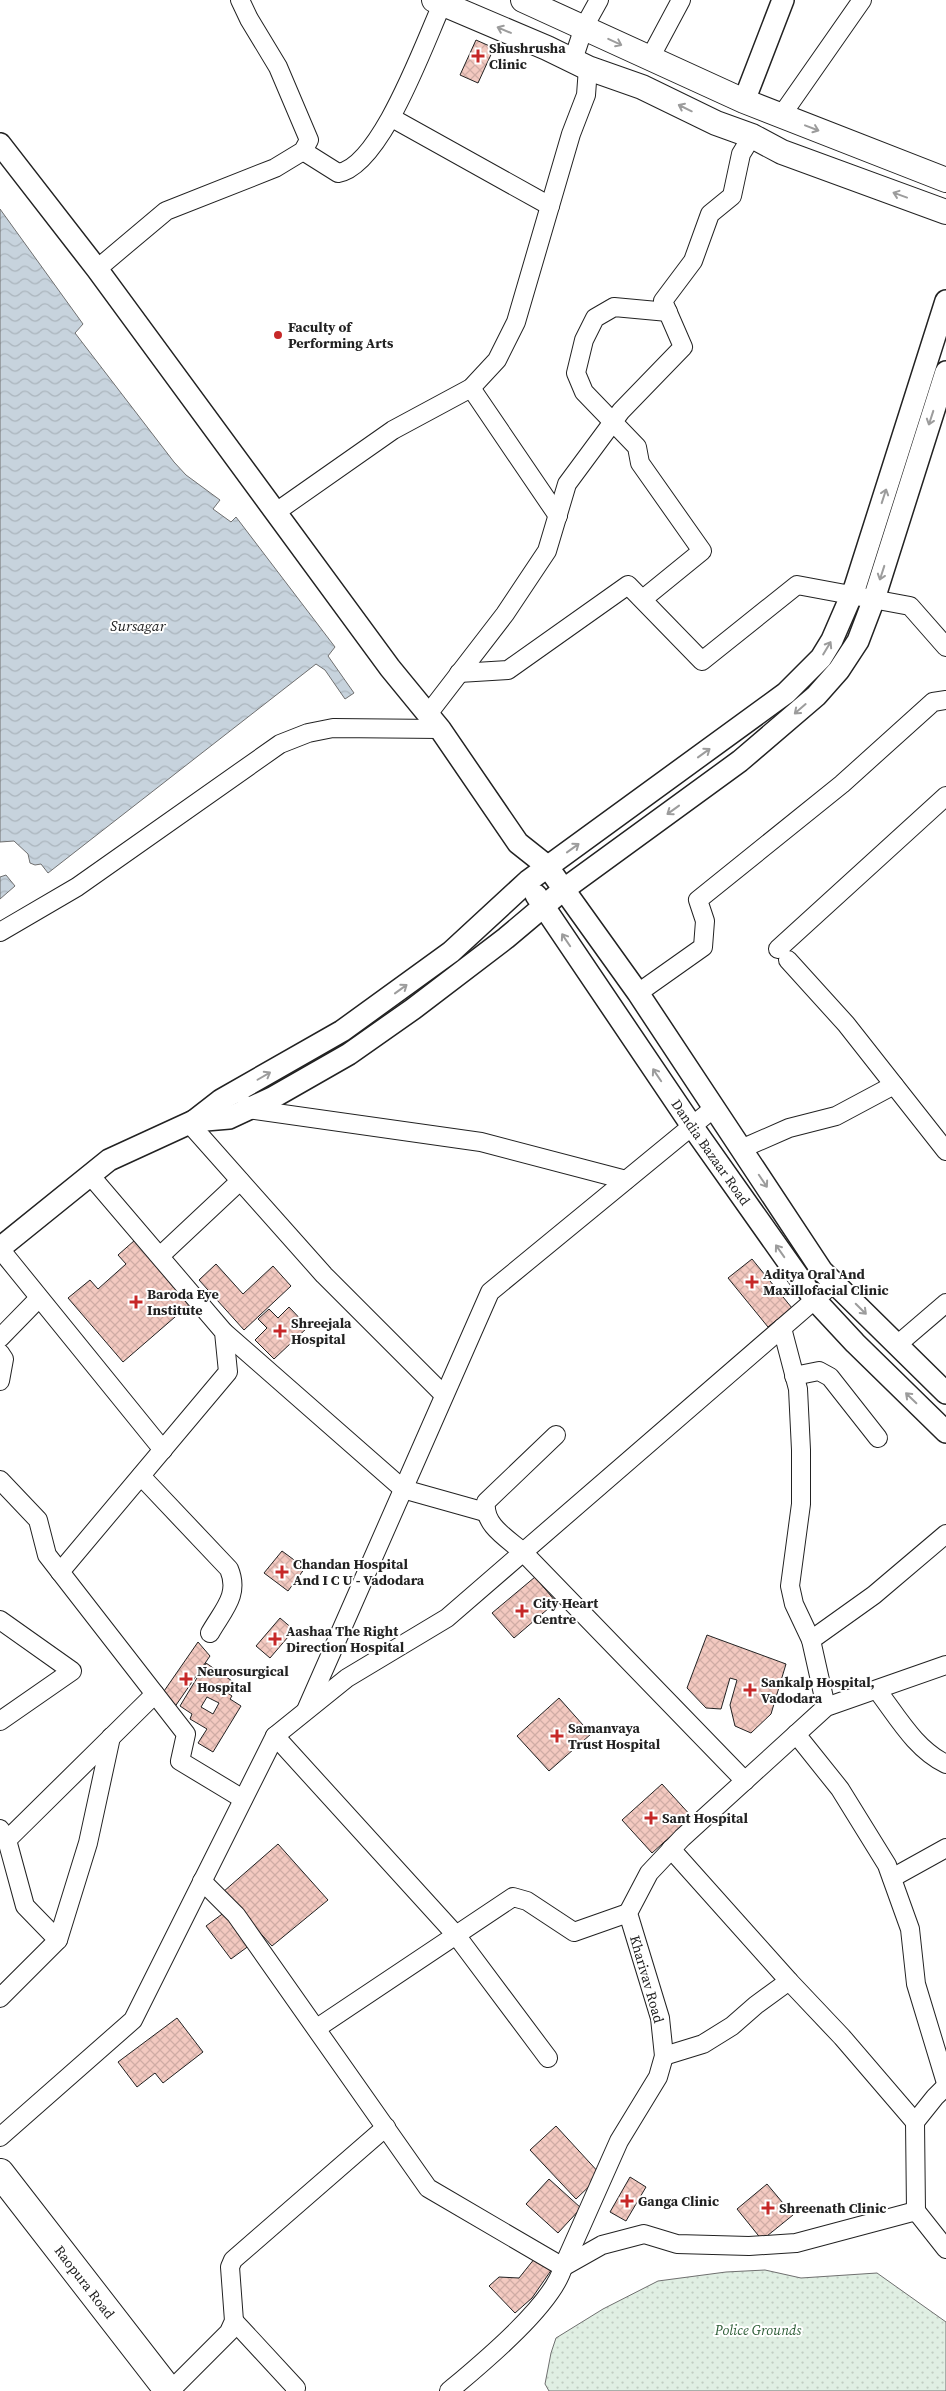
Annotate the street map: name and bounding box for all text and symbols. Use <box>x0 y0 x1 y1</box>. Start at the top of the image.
one-way arrow <box>497 24 512 34</box>
one-way arrow <box>607 37 622 47</box>
place label: Shushrusha Clinic <box>489 38 566 74</box>
marker: Shushrusha Clinic <box>471 49 485 63</box>
one-way arrow <box>678 103 693 112</box>
one-way arrow <box>804 124 819 133</box>
one-way arrow <box>893 190 909 199</box>
place label: Faculty of Performing Arts <box>288 317 394 353</box>
marker: Faculty of Performing Arts <box>272 329 284 341</box>
one-way arrow <box>926 410 936 426</box>
one-way arrow <box>880 488 890 504</box>
one-way arrow <box>877 565 887 581</box>
water label: Sursagar <box>110 615 167 636</box>
one-way arrow <box>822 641 832 655</box>
one-way arrow <box>794 704 807 715</box>
one-way arrow <box>697 747 711 758</box>
one-way arrow <box>667 805 680 816</box>
one-way arrow <box>566 843 580 853</box>
one-way arrow <box>561 933 571 947</box>
one-way arrow <box>394 984 408 994</box>
one-way arrow <box>652 1068 662 1082</box>
one-way arrow <box>257 1071 271 1081</box>
street label: Dandia Bazaar Road <box>667 1095 755 1209</box>
one-way arrow <box>757 1174 768 1188</box>
one-way arrow <box>775 1244 786 1258</box>
place label: Aditya Oral And Maxillofacial Clinic <box>763 1264 889 1300</box>
marker: Aditya Oral And Maxillofacial Clinic <box>745 1275 759 1289</box>
place label: Baroda Eye Institute <box>147 1284 219 1320</box>
marker: Baroda Eye Institute <box>129 1295 143 1309</box>
one-way arrow <box>855 1303 867 1315</box>
place label: Shreejala Hospital <box>291 1313 352 1349</box>
marker: Shreejala Hospital <box>273 1324 287 1338</box>
one-way arrow <box>905 1392 917 1404</box>
place label: Chandan Hospital And I C U - Vadodara <box>293 1554 425 1590</box>
marker: Chandan Hospital And I C U - Vadodara <box>275 1565 289 1579</box>
place label: City Heart Centre <box>533 1593 599 1629</box>
marker: City Heart Centre <box>515 1604 529 1618</box>
place label: Aashaa The Right Direction Hospital <box>286 1621 405 1657</box>
marker: Aashaa The Right Direction Hospital <box>268 1632 282 1646</box>
place label: Neurosurgical Hospital <box>197 1661 289 1697</box>
marker: Neurosurgical Hospital <box>179 1672 193 1686</box>
place label: Sankalp Hospital, Vadodara <box>761 1672 875 1708</box>
marker: Sankalp Hospital, Vadodara <box>743 1683 757 1697</box>
place label: Samanvaya Trust Hospital <box>568 1718 661 1754</box>
marker: Samanvaya Trust Hospital <box>550 1729 564 1743</box>
place label: Sant Hospital <box>662 1808 748 1828</box>
marker: Sant Hospital <box>644 1811 658 1825</box>
street label: Kharivav Road <box>625 1933 669 2025</box>
place label: Ganga Clinic <box>638 2191 719 2211</box>
marker: Ganga Clinic <box>620 2194 634 2208</box>
place label: Shreenath Clinic <box>779 2198 887 2218</box>
marker: Shreenath Clinic <box>761 2201 775 2215</box>
street label: Raopura Road <box>50 2241 119 2323</box>
park label: Police Grounds <box>714 2320 802 2340</box>

